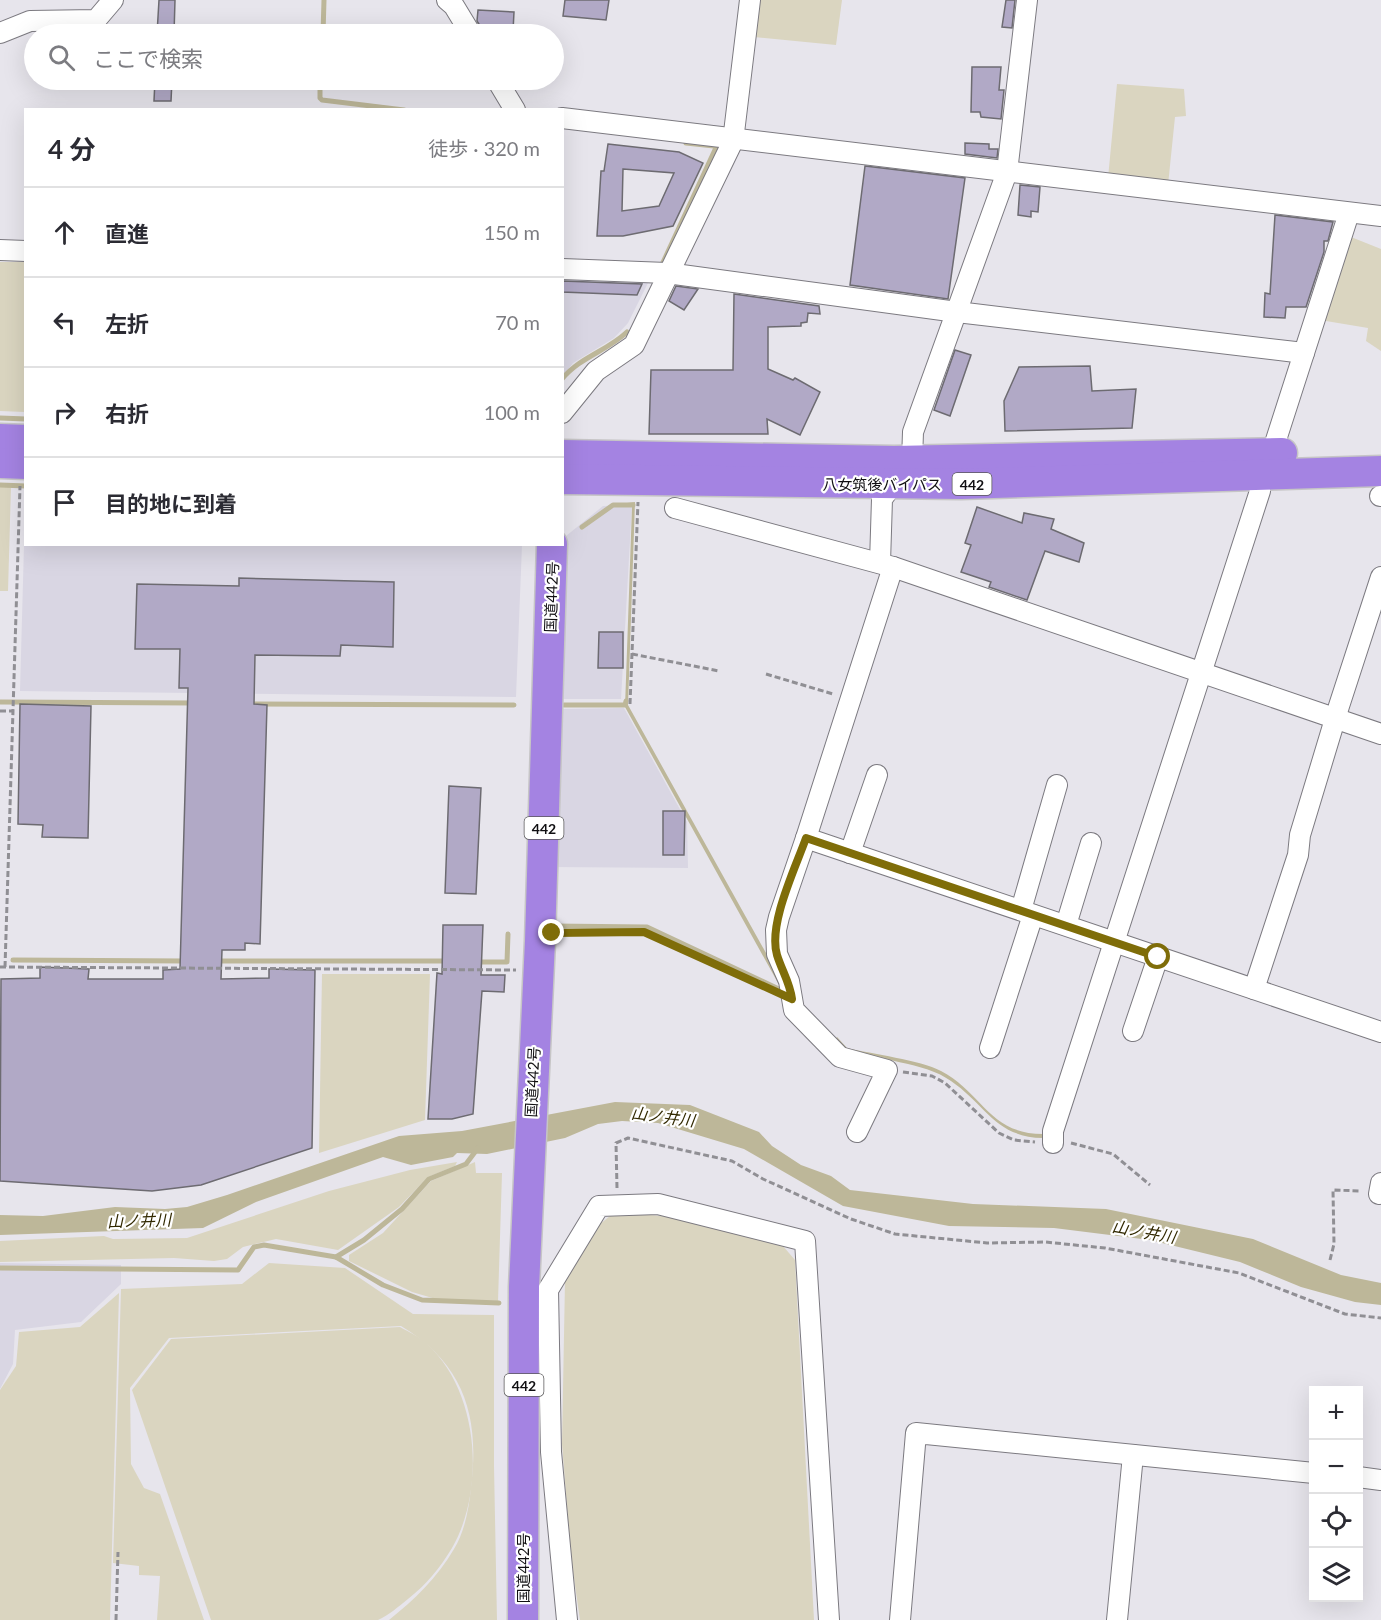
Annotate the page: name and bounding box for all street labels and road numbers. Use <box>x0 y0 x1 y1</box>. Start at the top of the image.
road number: 442 <box>952 473 992 495</box>
street label: 八女筑後バイパス <box>822 475 942 493</box>
street label: 国道442号 <box>541 561 561 633</box>
road number: 442 <box>524 817 564 839</box>
street label: 国道442号 <box>521 1046 543 1118</box>
road number: 442 <box>504 1374 544 1396</box>
street label: 国道442号 <box>514 1532 532 1604</box>

